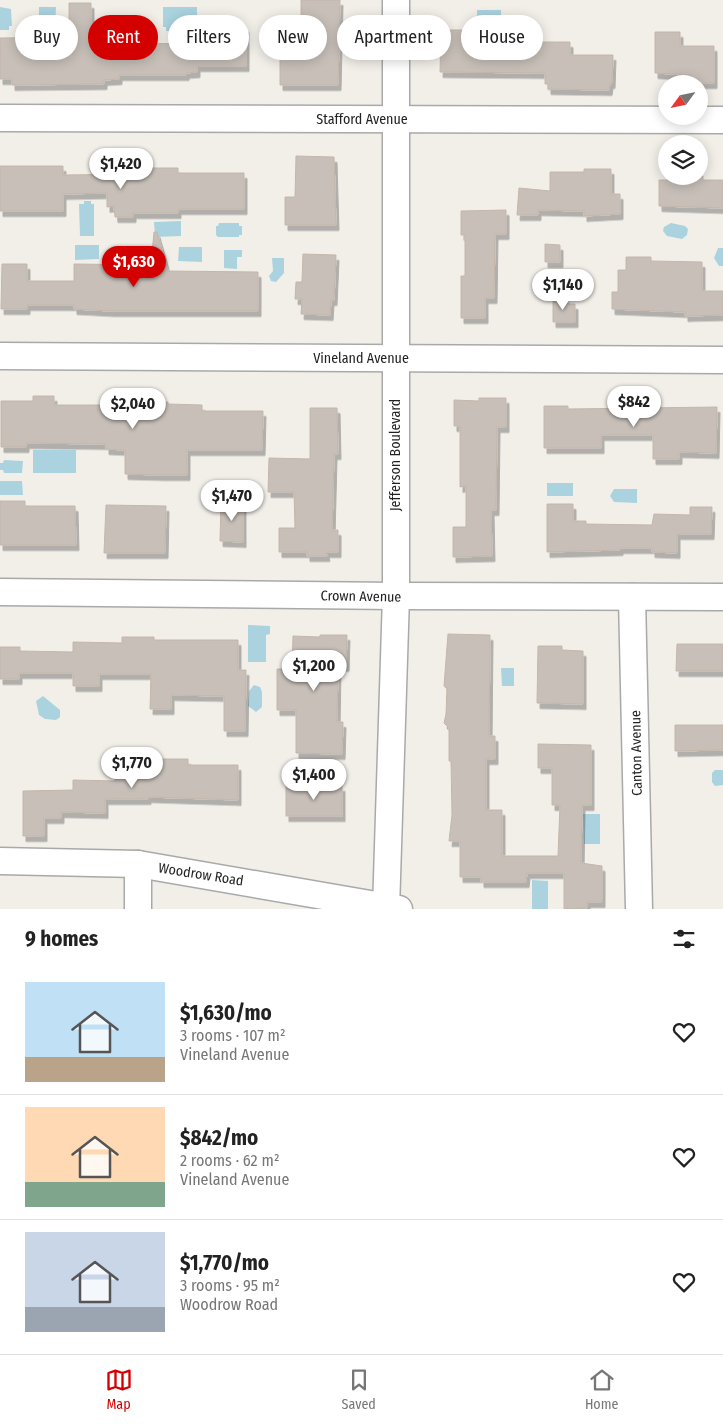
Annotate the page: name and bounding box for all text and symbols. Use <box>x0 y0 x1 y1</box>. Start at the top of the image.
chip: Buy <box>15 15 78 60</box>
chip: Rent <box>88 15 158 60</box>
chip: Filters <box>168 15 249 60</box>
chip: New <box>259 15 327 60</box>
chip: Apartment <box>337 15 451 60</box>
chip: House <box>461 15 543 60</box>
north arrow <box>658 75 708 125</box>
map controls <box>658 75 708 185</box>
street label: Stafford Avenue <box>316 111 408 128</box>
button: layers <box>658 135 708 185</box>
pin: $1,420 <box>80 148 162 190</box>
text: $1,420 <box>100 154 142 173</box>
pin: $1,630 <box>93 246 175 288</box>
text: $1,630 <box>113 252 155 271</box>
pin: $1,140 <box>522 268 604 311</box>
text: $1,140 <box>543 275 583 294</box>
street label: Vineland Avenue <box>313 350 409 367</box>
pin: $842 <box>604 386 664 428</box>
pin: $2,040 <box>92 388 174 430</box>
text: $842 <box>618 392 650 411</box>
text: $2,040 <box>111 394 155 413</box>
street label: Jefferson Boulevard <box>387 399 404 511</box>
pin: $1,470 <box>191 480 273 522</box>
text: $1,470 <box>212 486 252 505</box>
street label: Crown Avenue <box>321 587 402 606</box>
pin: $1,200 <box>273 650 355 692</box>
text: $1,200 <box>293 656 335 675</box>
street label: Canton Avenue <box>627 710 646 796</box>
pin: $1,770 <box>91 746 173 789</box>
text: $1,770 <box>112 753 152 772</box>
pin: $1,400 <box>273 758 355 801</box>
text: $1,400 <box>292 765 336 784</box>
street label: Woodrow Road <box>157 859 245 890</box>
icon: filters <box>670 925 698 953</box>
text: 9 homes <box>25 926 98 952</box>
text: $1,630/mo <box>180 1000 272 1026</box>
icon: home <box>65 1002 125 1062</box>
icon: heart <box>670 1018 698 1046</box>
text: 3 rooms · 107 m² <box>180 1026 286 1045</box>
text: Vineland Avenue <box>180 1045 289 1064</box>
text: $842/mo <box>180 1125 258 1151</box>
icon: home <box>65 1127 125 1187</box>
icon: heart <box>670 1143 698 1171</box>
text: 2 rooms · 62 m² <box>180 1151 279 1170</box>
text: Vineland Avenue <box>180 1170 289 1189</box>
text: $1,770/mo <box>180 1250 269 1276</box>
icon: home <box>65 1252 125 1312</box>
icon: heart <box>670 1268 698 1296</box>
text: 3 rooms · 95 m² <box>180 1276 280 1295</box>
text: Woodrow Road <box>180 1295 278 1314</box>
tab: Map <box>105 1366 133 1413</box>
tab: Saved <box>342 1366 376 1413</box>
tab: Home <box>585 1366 618 1413</box>

